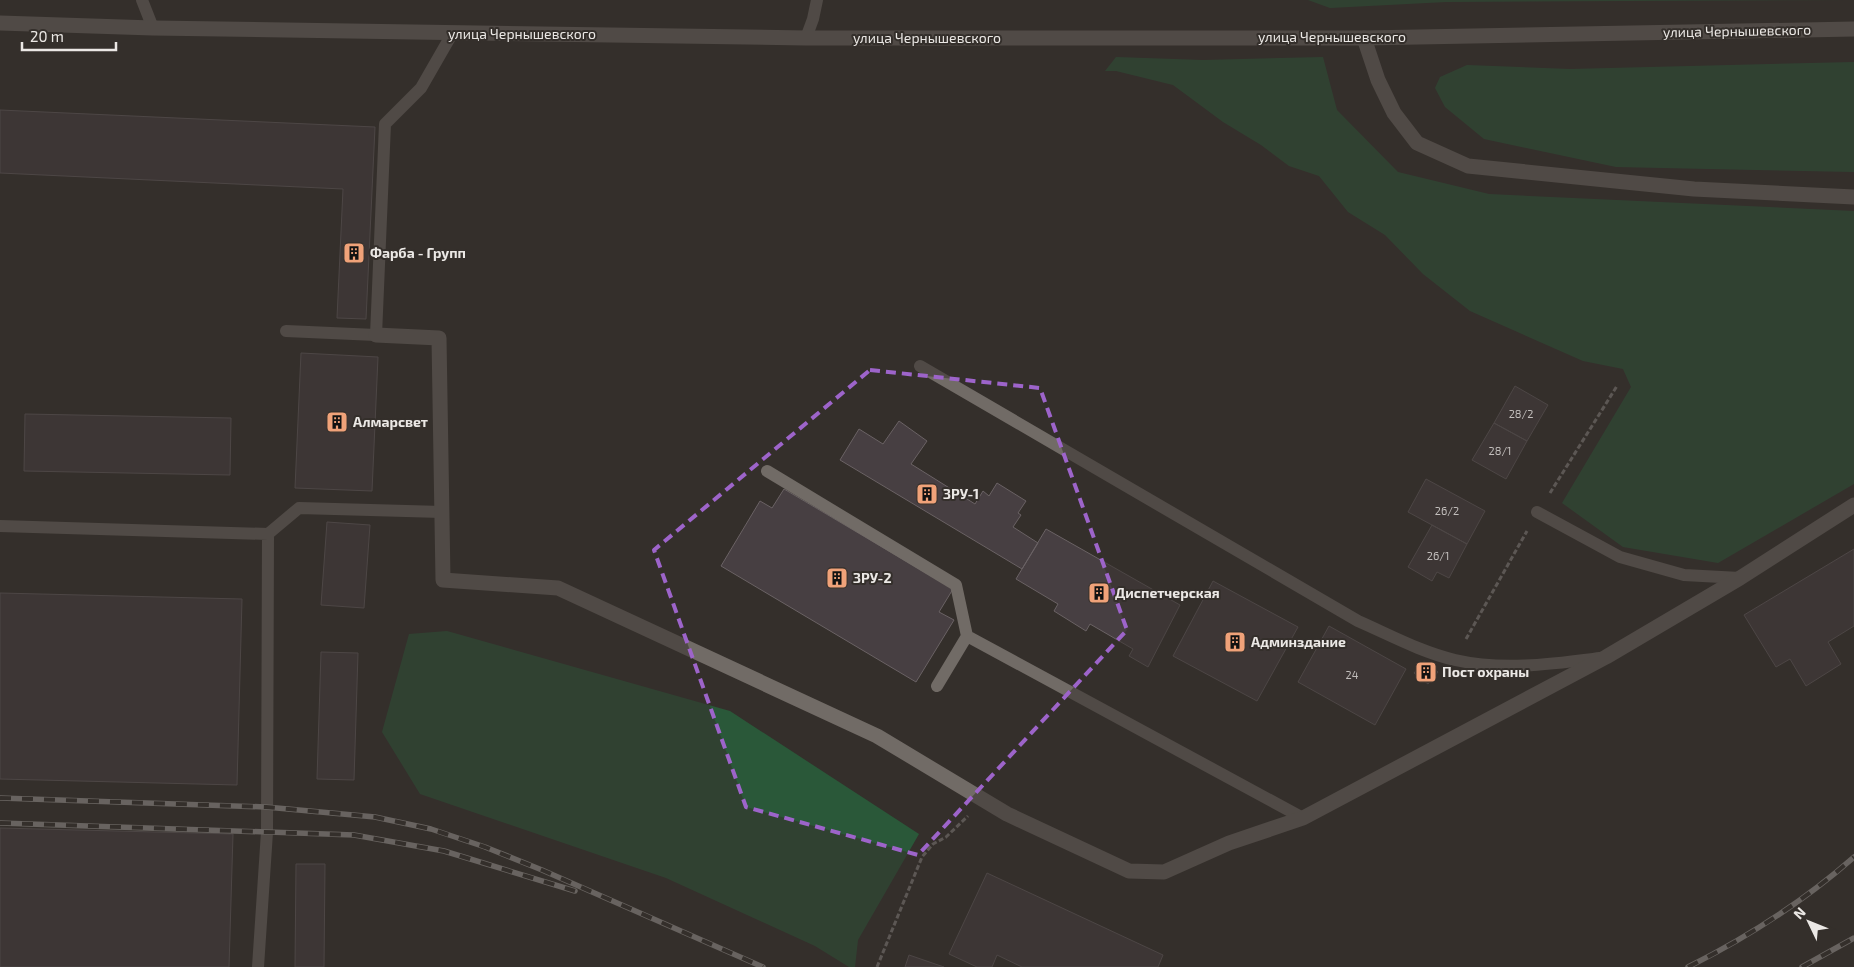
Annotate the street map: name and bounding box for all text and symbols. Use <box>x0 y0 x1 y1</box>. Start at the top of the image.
scale bar <box>22 20 116 52</box>
street label: улица Чернышевского <box>1663 21 1811 40</box>
street label: улица Чернышевского <box>448 25 596 42</box>
text: 20 m <box>30 27 64 45</box>
street label: улица Чернышевского <box>1258 28 1406 45</box>
street label: улица Чернышевского <box>853 29 1001 46</box>
building icon: Фарба - Групп <box>342 241 366 265</box>
place label: Фарба - Групп <box>370 244 466 261</box>
house number: 28/2 <box>1509 407 1533 420</box>
building icon: Алмарсвет <box>325 410 349 434</box>
place label: Алмарсвет <box>353 413 428 430</box>
house number: 28/1 <box>1489 444 1511 457</box>
building icon: ЗРУ-1 <box>915 482 939 506</box>
place label: ЗРУ-1 <box>943 485 979 502</box>
house number: 26/2 <box>1435 504 1459 517</box>
house number: 26/1 <box>1427 549 1449 562</box>
building icon: ЗРУ-2 <box>825 566 849 590</box>
place label: ЗРУ-2 <box>853 569 892 586</box>
building icon: Диспетчерская <box>1087 581 1111 605</box>
place label: Диспетчерская <box>1115 584 1220 601</box>
building icon: Админздание <box>1223 630 1247 654</box>
place label: Админздание <box>1251 633 1346 650</box>
building icon: Пост охраны <box>1414 660 1438 684</box>
place label: Пост охраны <box>1442 663 1529 680</box>
house number: 24 <box>1346 668 1359 681</box>
north arrow <box>1784 897 1834 947</box>
text: N <box>1789 903 1809 922</box>

